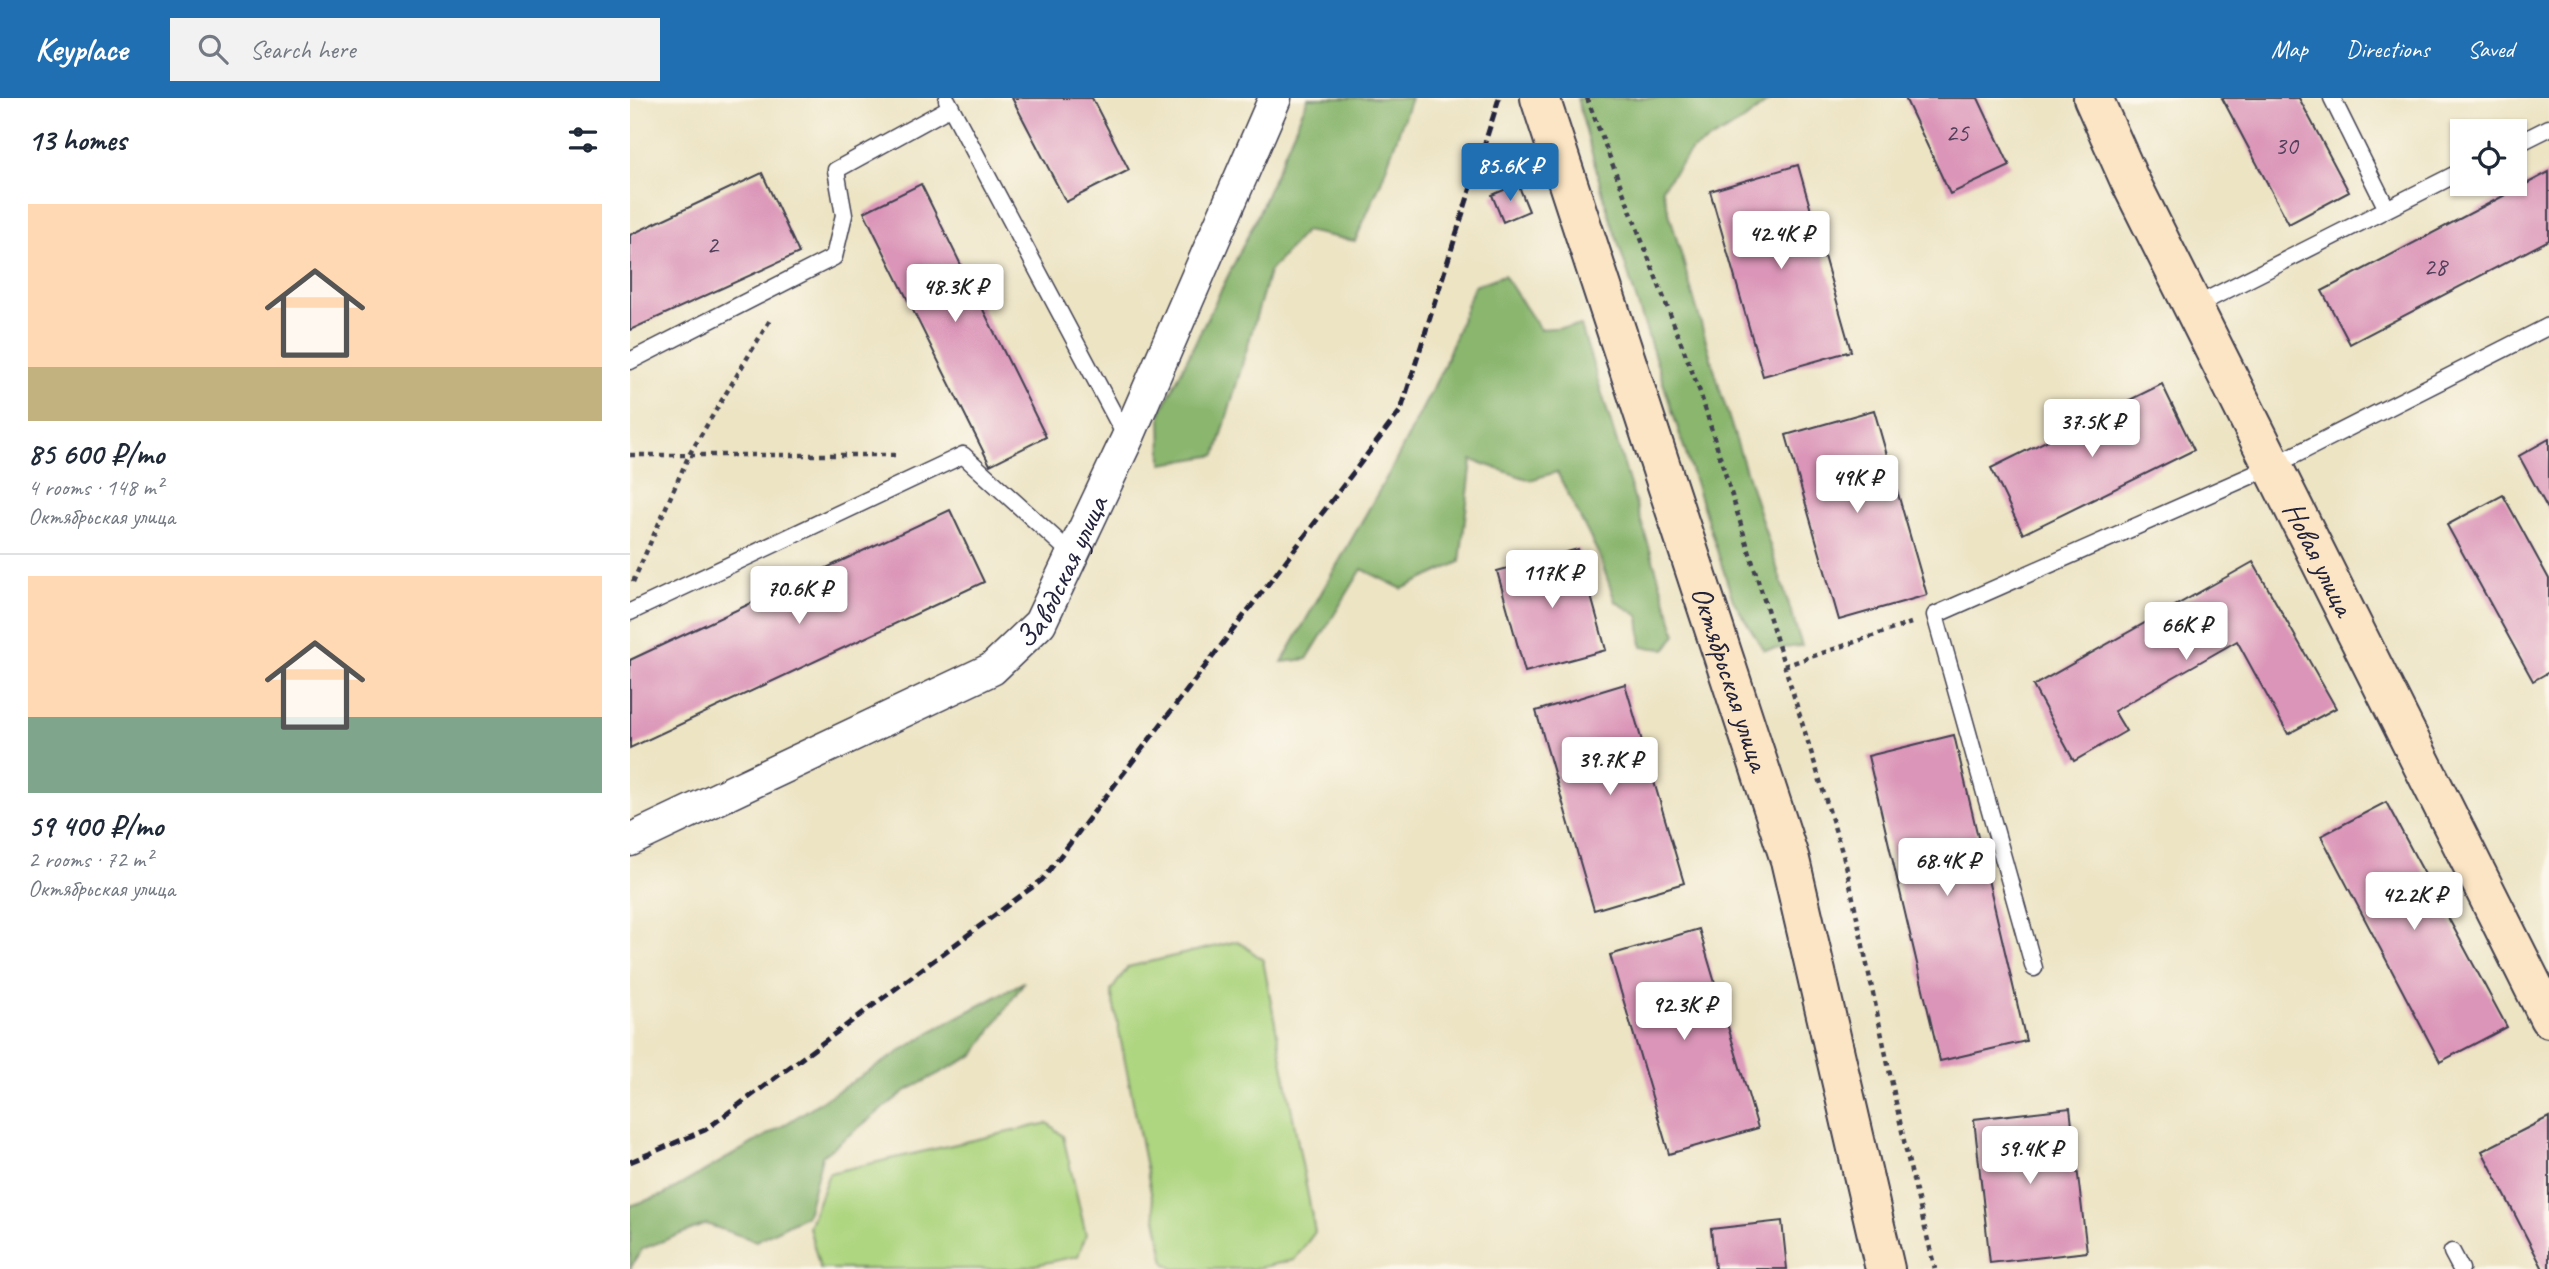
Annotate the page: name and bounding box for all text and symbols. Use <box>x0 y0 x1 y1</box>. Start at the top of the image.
search box <box>170 18 660 81</box>
text: Keyplace <box>35 28 128 70</box>
icon: search <box>194 30 232 68</box>
text: Search here <box>250 33 356 66</box>
text: Map <box>2271 34 2308 64</box>
text: Directions <box>2346 34 2429 64</box>
text: Saved <box>2467 34 2514 64</box>
house number: 25 <box>1945 116 1970 149</box>
map controls <box>2450 119 2527 196</box>
button: locate <box>2450 119 2527 196</box>
text: 13 homes <box>28 121 126 159</box>
icon: filters <box>564 121 602 159</box>
house number: 30 <box>2274 129 2300 162</box>
pin: 85.6K ₽ <box>1445 144 1575 203</box>
text: 85.6K ₽ <box>1478 151 1542 180</box>
pin: 42.4K ₽ <box>1716 212 1846 271</box>
text: 42.4K ₽ <box>1749 219 1813 248</box>
house number: 2 <box>706 228 720 261</box>
icon: home <box>252 250 378 376</box>
house number: 28 <box>2423 250 2449 283</box>
pin: 48.3K ₽ <box>890 264 1020 324</box>
text: 48.3K ₽ <box>923 272 987 301</box>
pin: 37.5K ₽ <box>2027 400 2157 459</box>
text: 37.5K ₽ <box>2060 407 2124 436</box>
text: 85 600 ₽/mo <box>28 435 164 473</box>
pin: 49K ₽ <box>1808 456 1906 515</box>
text: 49K ₽ <box>1832 463 1882 492</box>
text: 4 rooms · 148 m² <box>28 473 163 502</box>
street label: Заводская улица <box>1007 488 1117 656</box>
street label: Новая улица <box>2275 495 2365 624</box>
text: Октябрьская улица <box>28 502 175 531</box>
pin: 117K ₽ <box>1495 550 1609 610</box>
text: 117K ₽ <box>1522 558 1582 587</box>
pin: 70.6K ₽ <box>734 566 864 626</box>
text: 70.6K ₽ <box>766 574 832 603</box>
street label: Октябрьская улица <box>1683 582 1779 778</box>
pin: 66K ₽ <box>2137 602 2235 662</box>
text: 66K ₽ <box>2161 610 2211 639</box>
icon: home <box>252 622 378 748</box>
pin: 39.7K ₽ <box>1545 738 1675 797</box>
text: 39.7K ₽ <box>1578 745 1642 774</box>
text: 59 400 ₽/mo <box>28 807 163 845</box>
pin: 68.4K ₽ <box>1882 838 2012 898</box>
text: 2 rooms · 72 m² <box>28 845 152 874</box>
text: 68.4K ₽ <box>1914 846 1980 875</box>
pin: 42.2K ₽ <box>2349 872 2479 932</box>
text: Октябрьская улица <box>28 874 175 903</box>
text: 42.2K ₽ <box>2382 880 2446 909</box>
pin: 92.3K ₽ <box>1619 982 1749 1042</box>
text: 92.3K ₽ <box>1652 990 1716 1019</box>
pin: 59.4K ₽ <box>1965 1126 2095 1186</box>
text: 59.4K ₽ <box>1998 1134 2062 1163</box>

